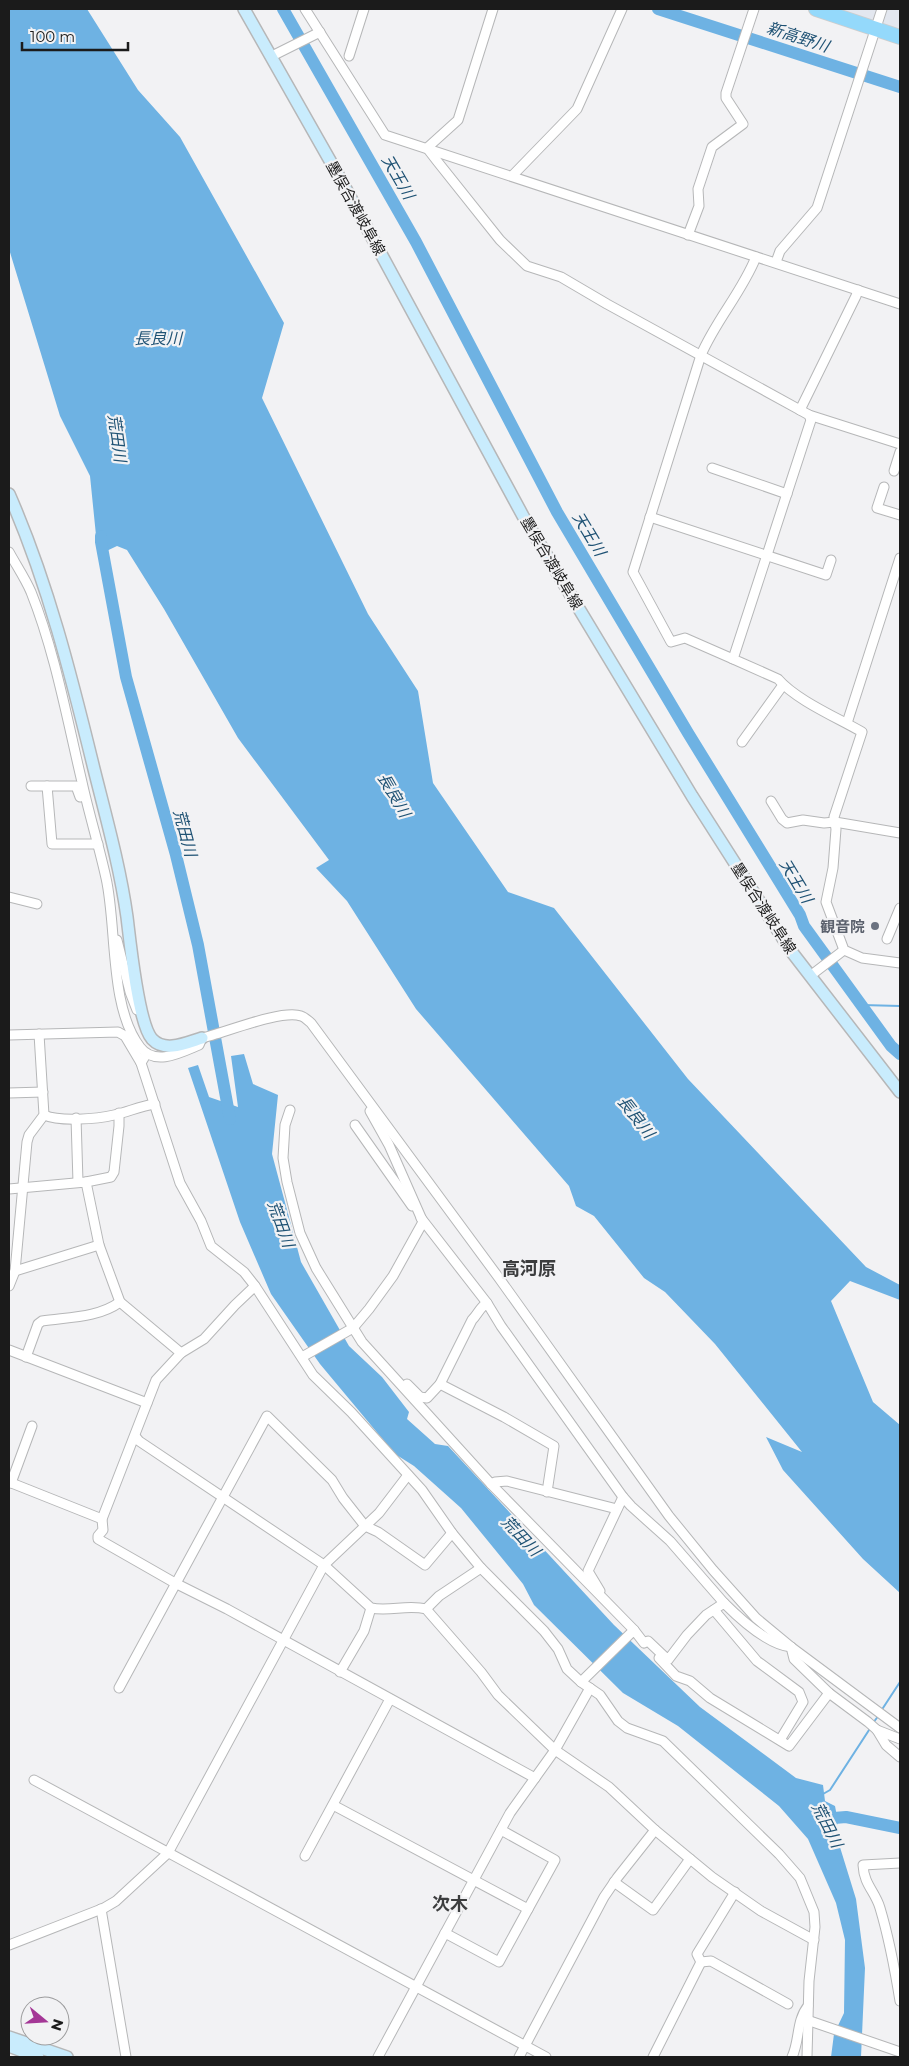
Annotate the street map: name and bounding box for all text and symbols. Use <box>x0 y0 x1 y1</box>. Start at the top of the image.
water label: 新高野川 <box>765 18 833 57</box>
scale bar <box>22 20 129 52</box>
text: 100 m <box>30 27 75 46</box>
water label: 天王川 <box>378 151 419 204</box>
street label: 墨俣合渡岐阜線 <box>322 157 390 259</box>
water label: 長良川 <box>134 329 184 348</box>
water label: 荒田川 <box>104 413 130 465</box>
water label: 天王川 <box>568 509 611 561</box>
street label: 墨俣合渡岐阜線 <box>517 513 587 613</box>
water label: 長良川 <box>374 769 415 822</box>
water label: 荒田川 <box>170 807 201 861</box>
water label: 天王川 <box>775 856 818 908</box>
street label: 墨俣合渡岐阜線 <box>727 859 801 957</box>
place label: 観音院 <box>820 917 865 936</box>
marker: 観音院 <box>869 920 881 932</box>
water label: 長良川 <box>614 1092 659 1143</box>
water label: 荒田川 <box>264 1198 299 1252</box>
district label: 高河原 <box>502 1258 556 1280</box>
water label: 荒田川 <box>498 1512 546 1561</box>
water label: 荒田川 <box>808 1799 847 1852</box>
district label: 次木 <box>432 1893 468 1915</box>
north arrow <box>20 1996 70 2046</box>
text: N <box>47 2017 68 2033</box>

